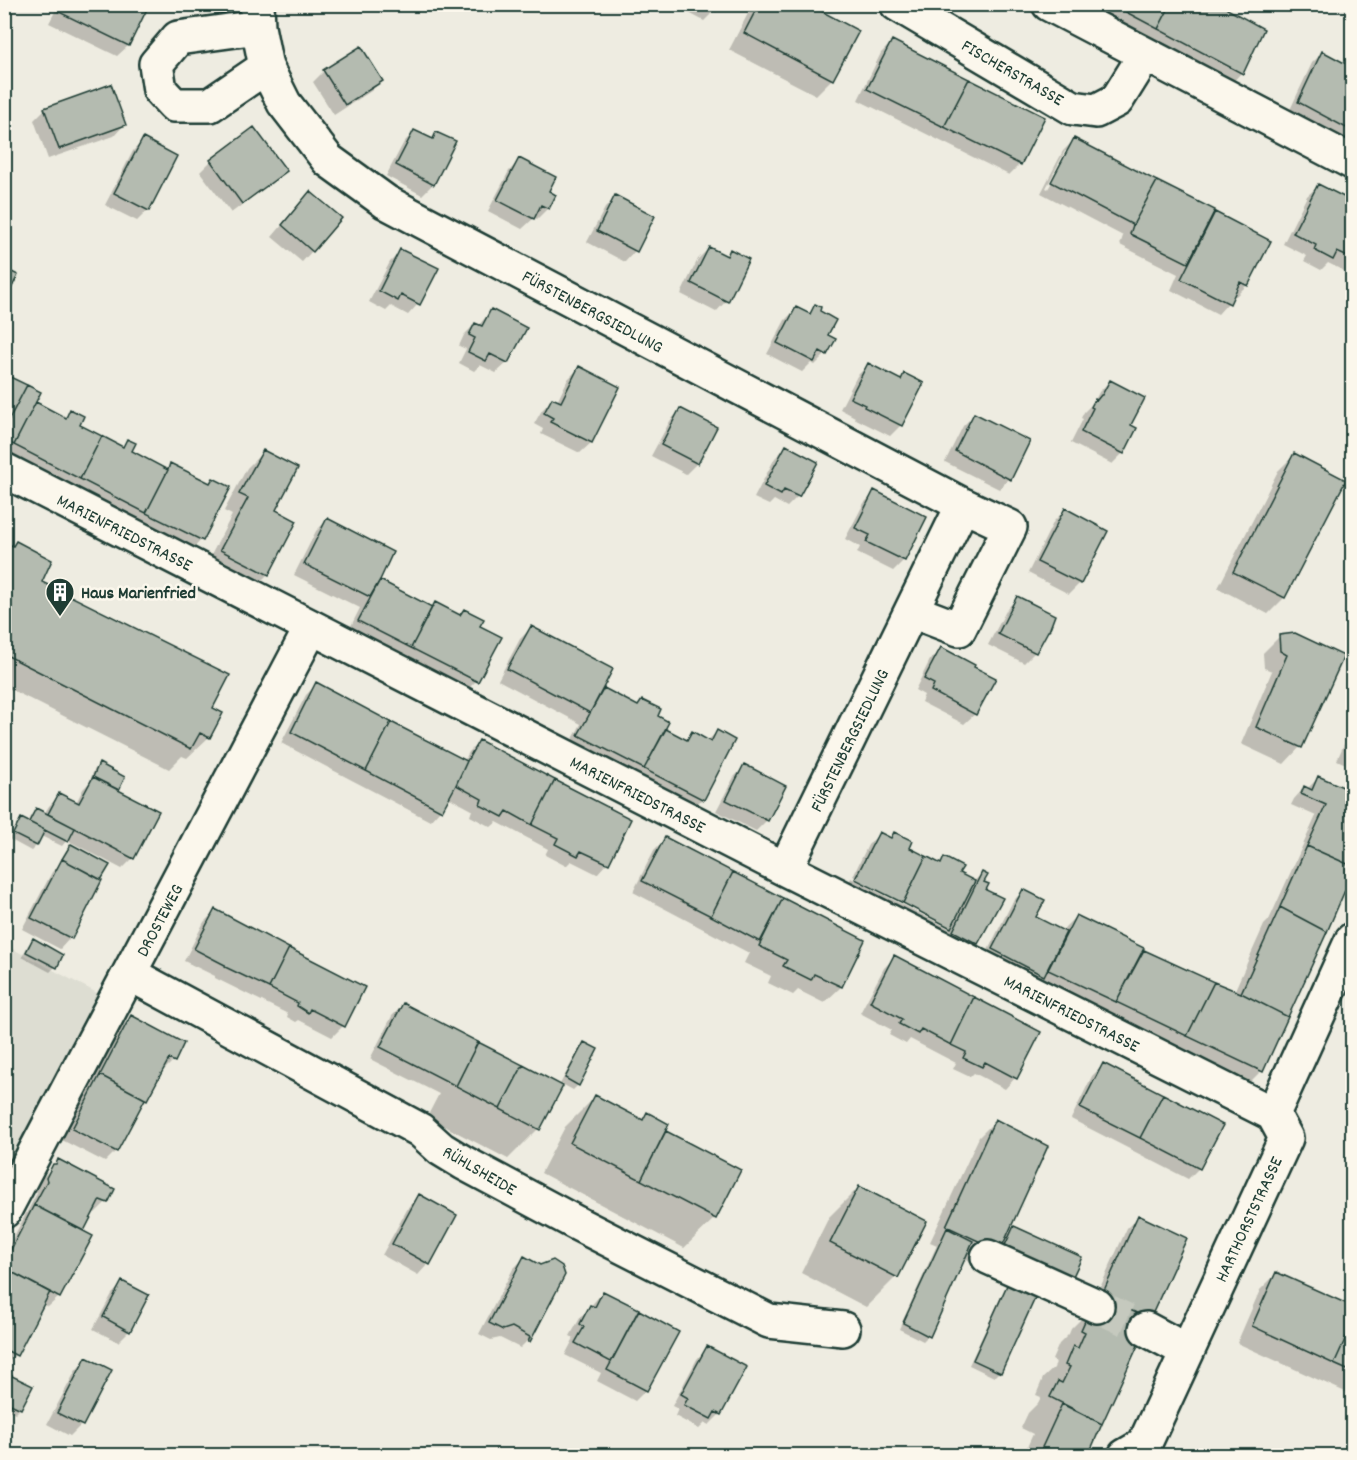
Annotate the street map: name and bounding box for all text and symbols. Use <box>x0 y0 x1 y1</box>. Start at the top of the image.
street label: FISCHERSTRASSE <box>956 35 1068 114</box>
street label: FÜRSTENBERGSIEDLUNG <box>517 265 667 361</box>
street label: MARIENFRIEDSTRASSE <box>52 489 196 579</box>
building icon: Haus Marienfried <box>44 576 76 618</box>
place label: Haus Marienfried <box>81 582 196 607</box>
street label: FÜRSTENBERGSIEDLUNG <box>806 665 897 817</box>
street label: MARIENFRIEDSTRASSE <box>565 751 709 841</box>
street label: DROSTEWEG <box>132 880 191 962</box>
street label: MARIENFRIEDSTRASSE <box>999 970 1143 1060</box>
street label: RÜHLSHEIDE <box>437 1141 520 1203</box>
street label: HARTHORSTSTRASSE <box>1210 1153 1290 1287</box>

